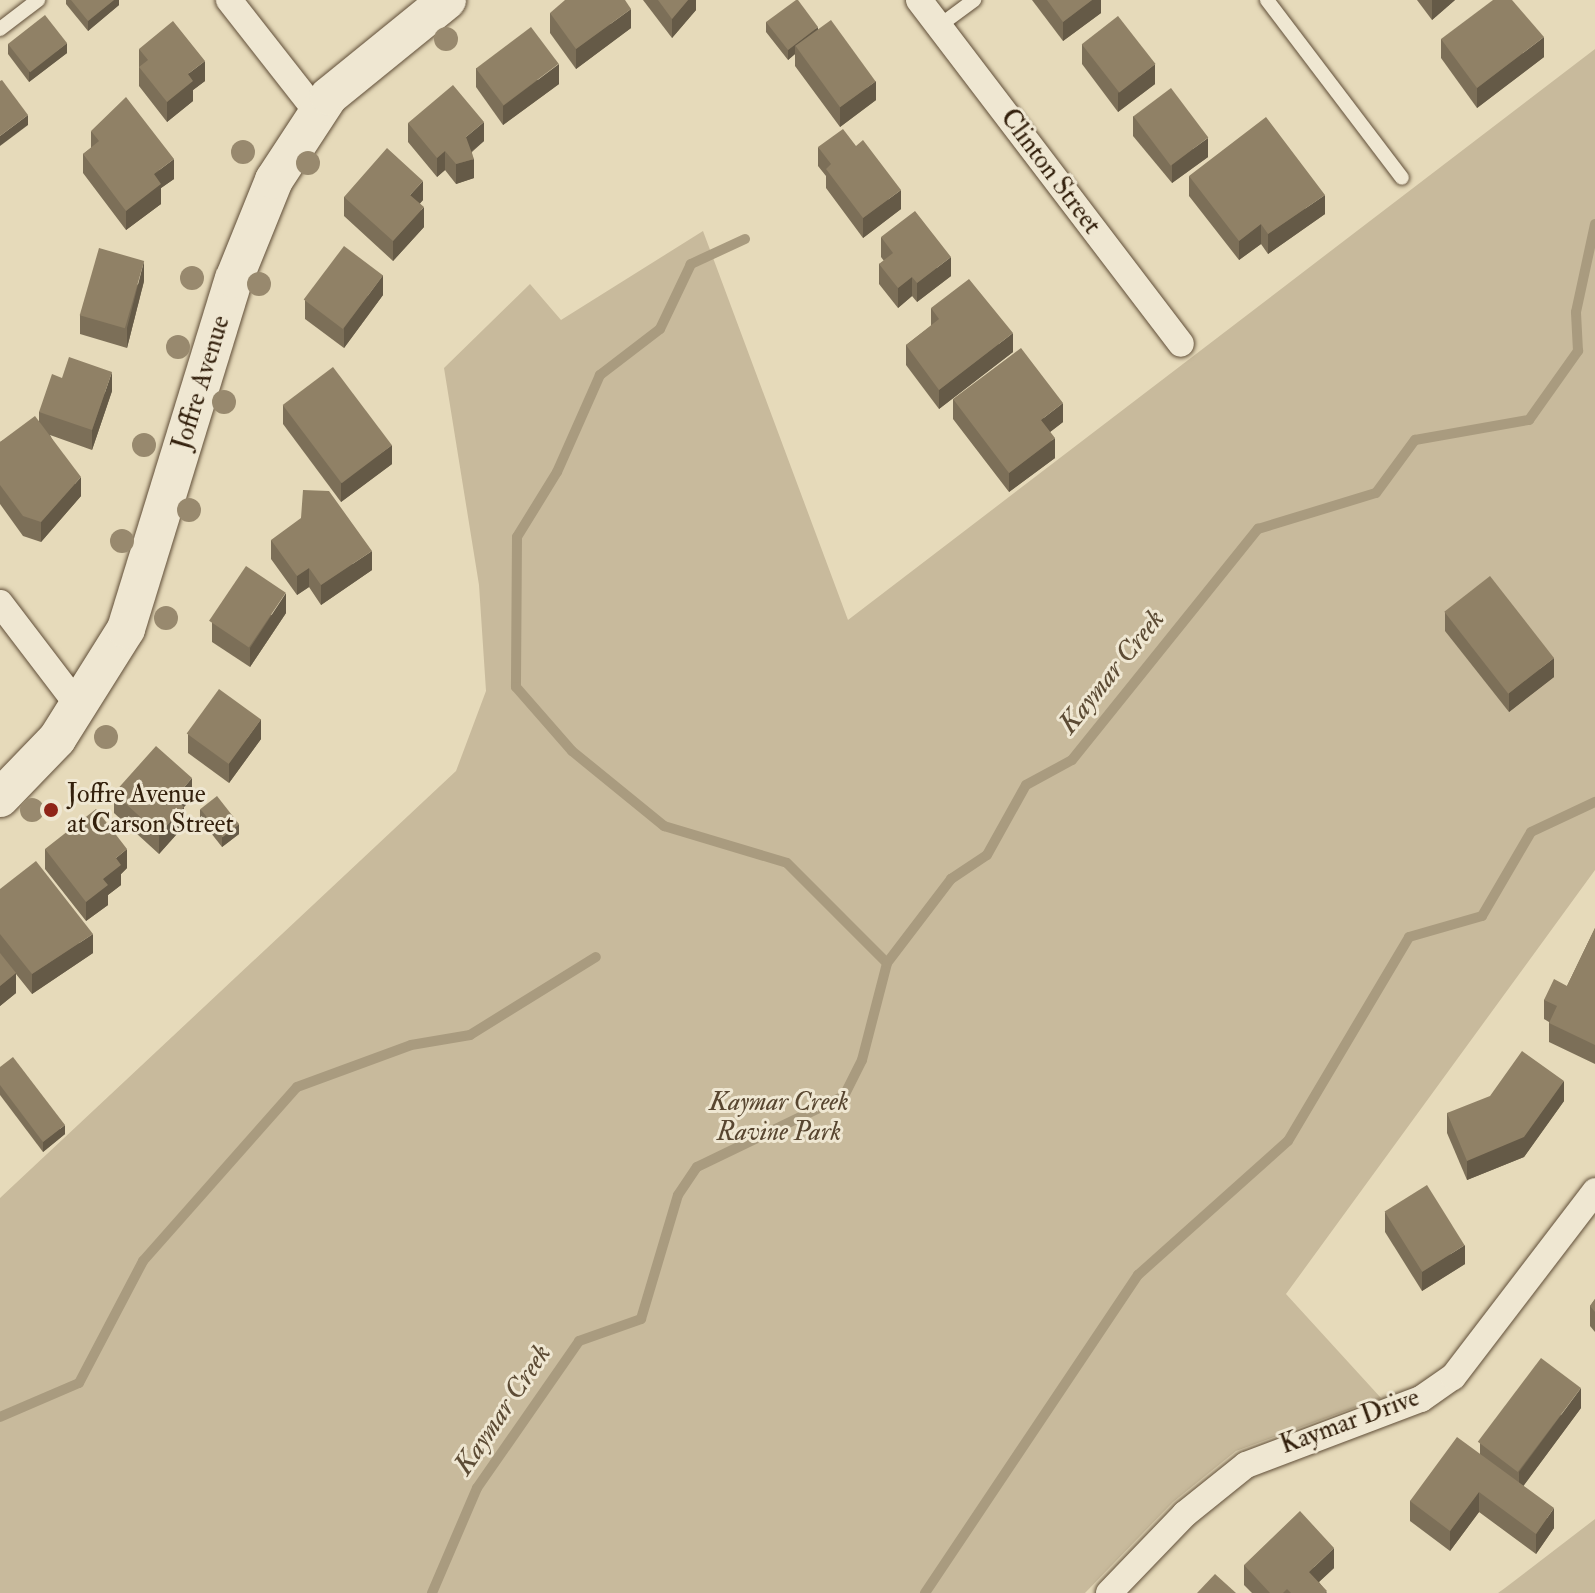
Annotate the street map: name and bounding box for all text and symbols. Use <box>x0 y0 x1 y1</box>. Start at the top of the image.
street label: Clinton Street <box>993 103 1107 241</box>
street label: Joffre Avenue <box>167 312 237 454</box>
water label: Kaymar Creek <box>1052 603 1172 741</box>
place label: Joffre Avenue at Carson Street <box>67 779 234 840</box>
marker: Joffre Avenue at Carson Street <box>42 801 60 819</box>
park label: Kaymar Creek Ravine Park <box>709 1087 849 1148</box>
water label: Kaymar Creek <box>447 1338 559 1482</box>
street label: Kaymar Drive <box>1276 1382 1424 1462</box>

